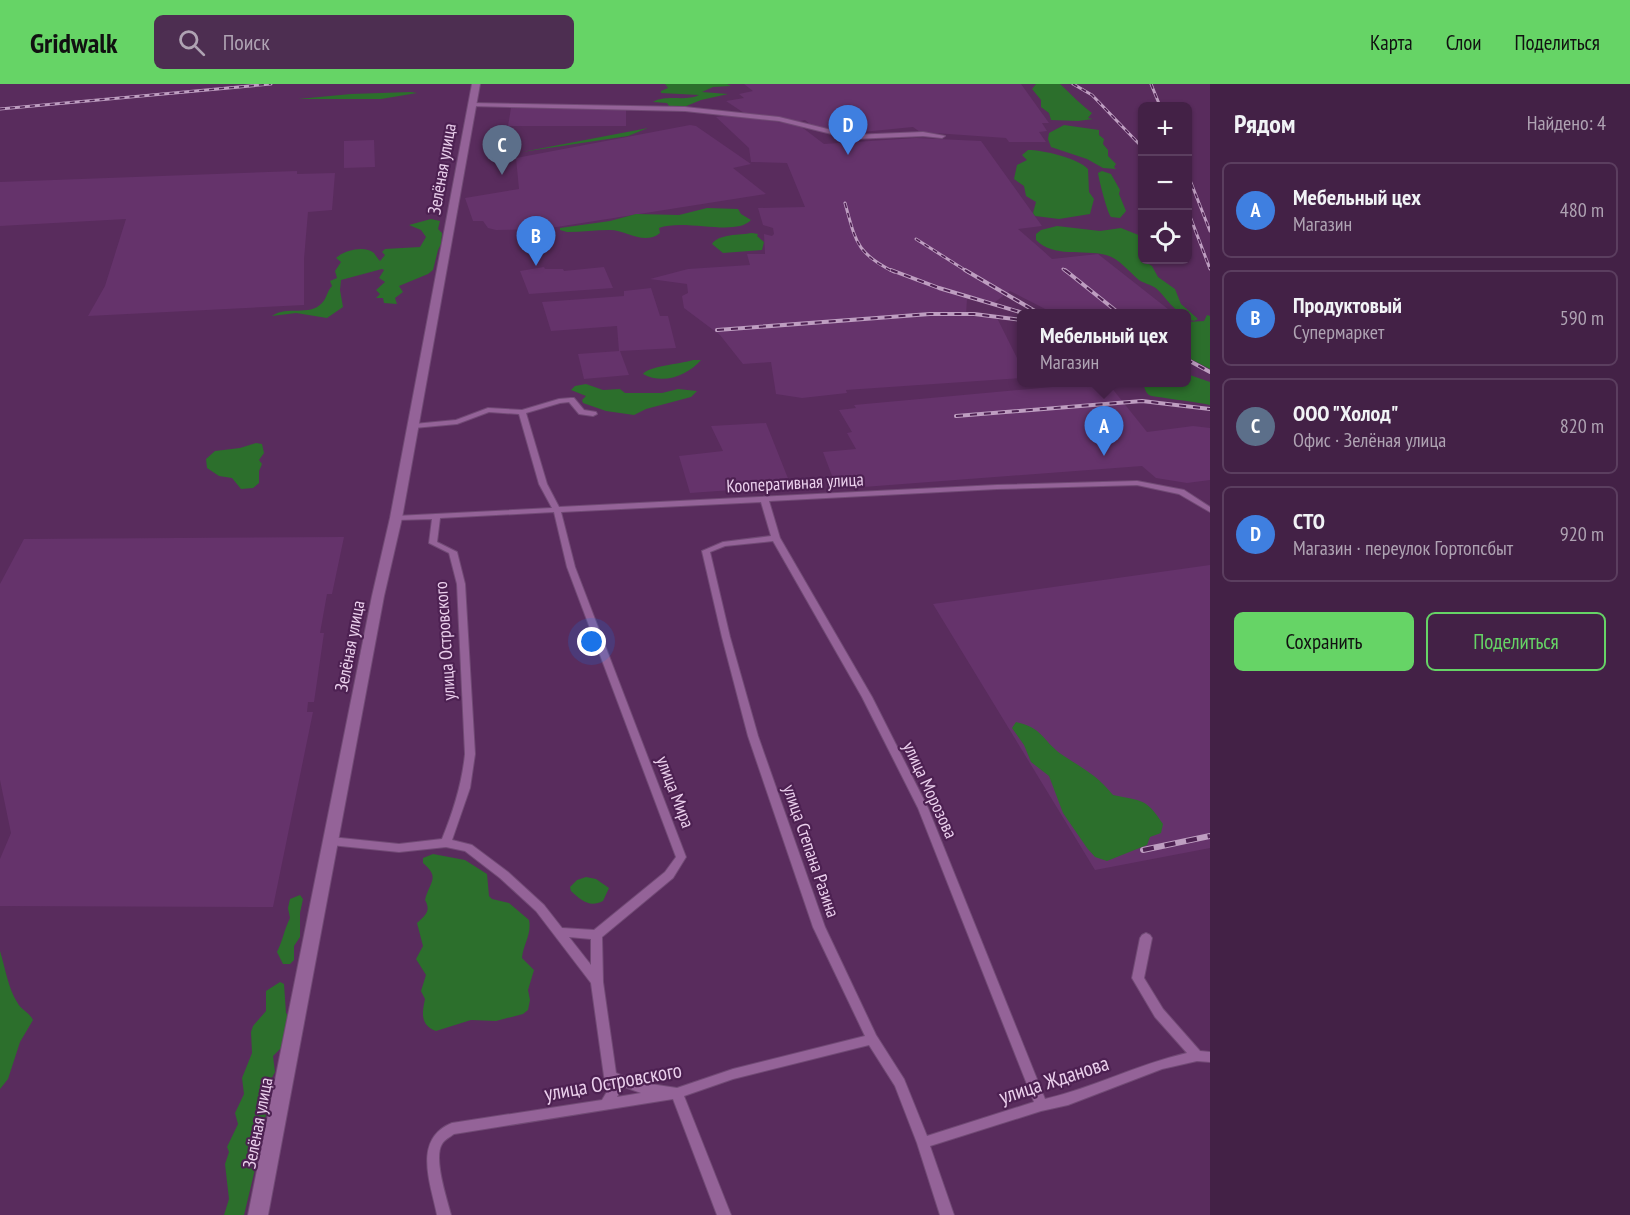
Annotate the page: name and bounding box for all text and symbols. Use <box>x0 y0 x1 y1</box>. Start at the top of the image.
search box <box>154 15 574 69</box>
text: Gridwalk <box>30 24 118 61</box>
icon: search <box>175 26 208 59</box>
text: Поиск <box>223 28 270 56</box>
text: Карта <box>1370 29 1413 56</box>
text: Слои <box>1446 29 1481 56</box>
text: Поделиться <box>1514 29 1600 56</box>
map controls <box>1138 102 1192 264</box>
button: + <box>1138 102 1192 156</box>
pin: D <box>828 106 868 155</box>
text: Рядом <box>1234 107 1295 140</box>
text: Найдено: 4 <box>1527 110 1606 136</box>
street label: Зелёная улица <box>422 121 461 216</box>
pin: C <box>482 126 522 175</box>
button: − <box>1138 156 1192 210</box>
text: Мебельный цех <box>1293 183 1421 211</box>
text: A <box>1250 197 1261 223</box>
text: 480 m <box>1560 197 1604 223</box>
button: locate <box>1138 210 1192 264</box>
text: Магазин <box>1293 211 1352 237</box>
pin: B <box>516 216 556 266</box>
text: Продуктовый <box>1293 291 1402 319</box>
text: B <box>1251 305 1260 331</box>
text: 590 m <box>1560 305 1604 331</box>
popup <box>1017 309 1191 387</box>
text: Супермаркет <box>1293 319 1384 345</box>
text: Мебельный цех <box>1040 321 1168 349</box>
text: Магазин <box>1040 349 1099 375</box>
text: ООО "Холод" <box>1293 399 1398 427</box>
pin: A <box>1084 406 1124 456</box>
text: C <box>1251 413 1260 439</box>
text: 820 m <box>1560 413 1604 439</box>
text: Офис · Зелёная улица <box>1293 427 1446 453</box>
street label: Кооперативная улица <box>726 467 864 498</box>
text: СТО <box>1293 507 1325 535</box>
text: D <box>1250 521 1261 547</box>
text: 920 m <box>1560 521 1604 547</box>
text: Магазин · переулок Гортопсбыт <box>1293 535 1513 561</box>
street label: улица Островского <box>429 580 460 701</box>
street label: Зелёная улица <box>329 598 370 693</box>
button: Сохранить <box>1234 612 1414 671</box>
button: Поделиться <box>1426 612 1606 671</box>
your location <box>577 627 606 656</box>
street label: улица Морозова <box>898 738 963 842</box>
street label: улица Мира <box>651 753 700 831</box>
street label: улица Степана Разина <box>778 781 845 920</box>
street label: улица Жданова <box>996 1049 1112 1110</box>
street label: улица Островского <box>542 1056 684 1107</box>
street label: Зелёная улица <box>237 1075 278 1170</box>

